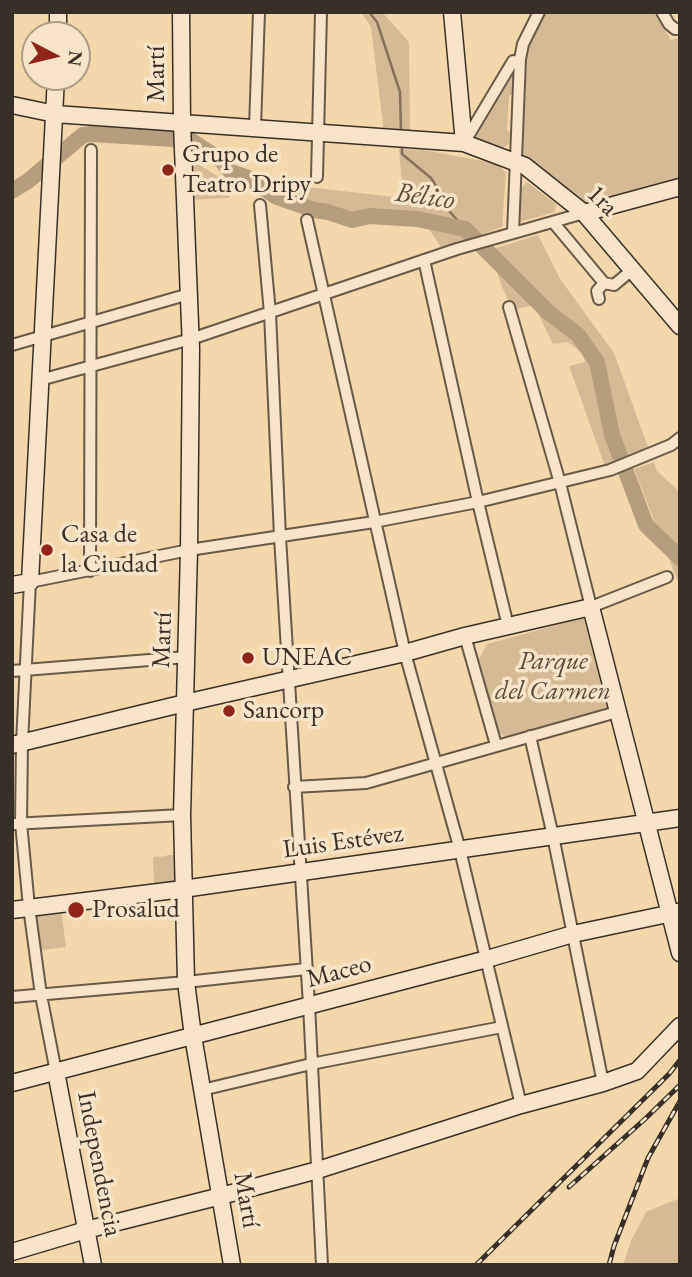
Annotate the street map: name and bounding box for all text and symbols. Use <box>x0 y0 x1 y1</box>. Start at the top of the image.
north arrow <box>21 21 91 91</box>
street label: Martí <box>141 46 173 102</box>
text: N <box>62 49 89 68</box>
place label: Grupo de Teatro Dripy <box>182 139 311 200</box>
marker: Grupo de Teatro Dripy <box>160 162 176 178</box>
water label: Bélico <box>393 176 457 218</box>
street label: 1ra <box>580 179 624 223</box>
place label: Casa de la Ciudad <box>61 519 158 580</box>
marker: Casa de la Ciudad <box>39 542 55 558</box>
street label: Martí <box>146 611 180 669</box>
place label: UNEAC <box>262 642 352 674</box>
park label: Parque del Carmen <box>495 646 611 708</box>
marker: UNEAC <box>240 650 256 666</box>
place label: Sancorp <box>243 695 324 727</box>
marker: Sancorp <box>221 703 237 719</box>
street label: Luis Estévez <box>281 818 405 866</box>
place label: Prosalud <box>92 894 180 926</box>
marker: Prosalud <box>66 900 86 920</box>
street label: Maceo <box>303 948 375 996</box>
street label: Independencia <box>70 1089 128 1239</box>
street label: Martí <box>226 1169 266 1231</box>

